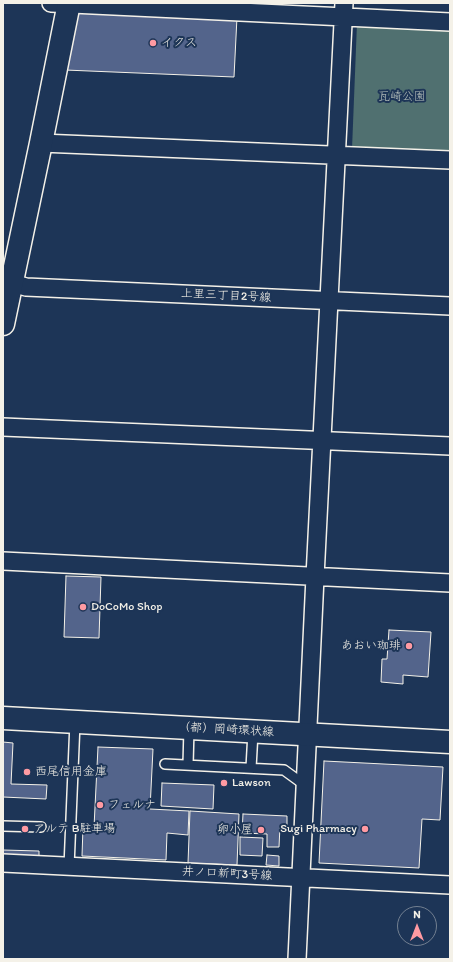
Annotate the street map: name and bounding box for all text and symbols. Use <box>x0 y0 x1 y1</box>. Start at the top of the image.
place label: イクス <box>161 36 197 50</box>
marker: イクス <box>148 38 158 48</box>
park label: 瓦崎公園 <box>378 90 426 104</box>
street label: 上里三丁目2号線 <box>181 286 271 306</box>
place label: DoCoMo Shop <box>91 600 162 614</box>
marker: DoCoMo Shop <box>78 602 88 612</box>
place label: あおい珈琲 <box>341 639 401 653</box>
marker: あおい珈琲 <box>404 641 414 651</box>
street label: （都）岡崎環状線 <box>178 720 274 740</box>
place label: 西尾信用金庫 <box>35 765 107 779</box>
marker: 西尾信用金庫 <box>22 767 32 777</box>
place label: Lawson <box>232 776 271 790</box>
marker: Lawson <box>219 778 229 788</box>
place label: フェルナ <box>108 798 156 812</box>
marker: フェルナ <box>95 800 105 810</box>
place label: アルテ B駐車場 <box>33 822 115 836</box>
place label: Sugi Pharmacy <box>280 822 357 836</box>
place label: 卵小屋 <box>217 823 253 837</box>
marker: アルテ B駐車場 <box>20 824 30 834</box>
marker: Sugi Pharmacy <box>360 824 370 834</box>
marker: 卵小屋 <box>256 825 266 835</box>
street label: 井ノ口新町3号線 <box>181 864 273 884</box>
north arrow <box>397 906 437 946</box>
text: N <box>413 908 421 921</box>

